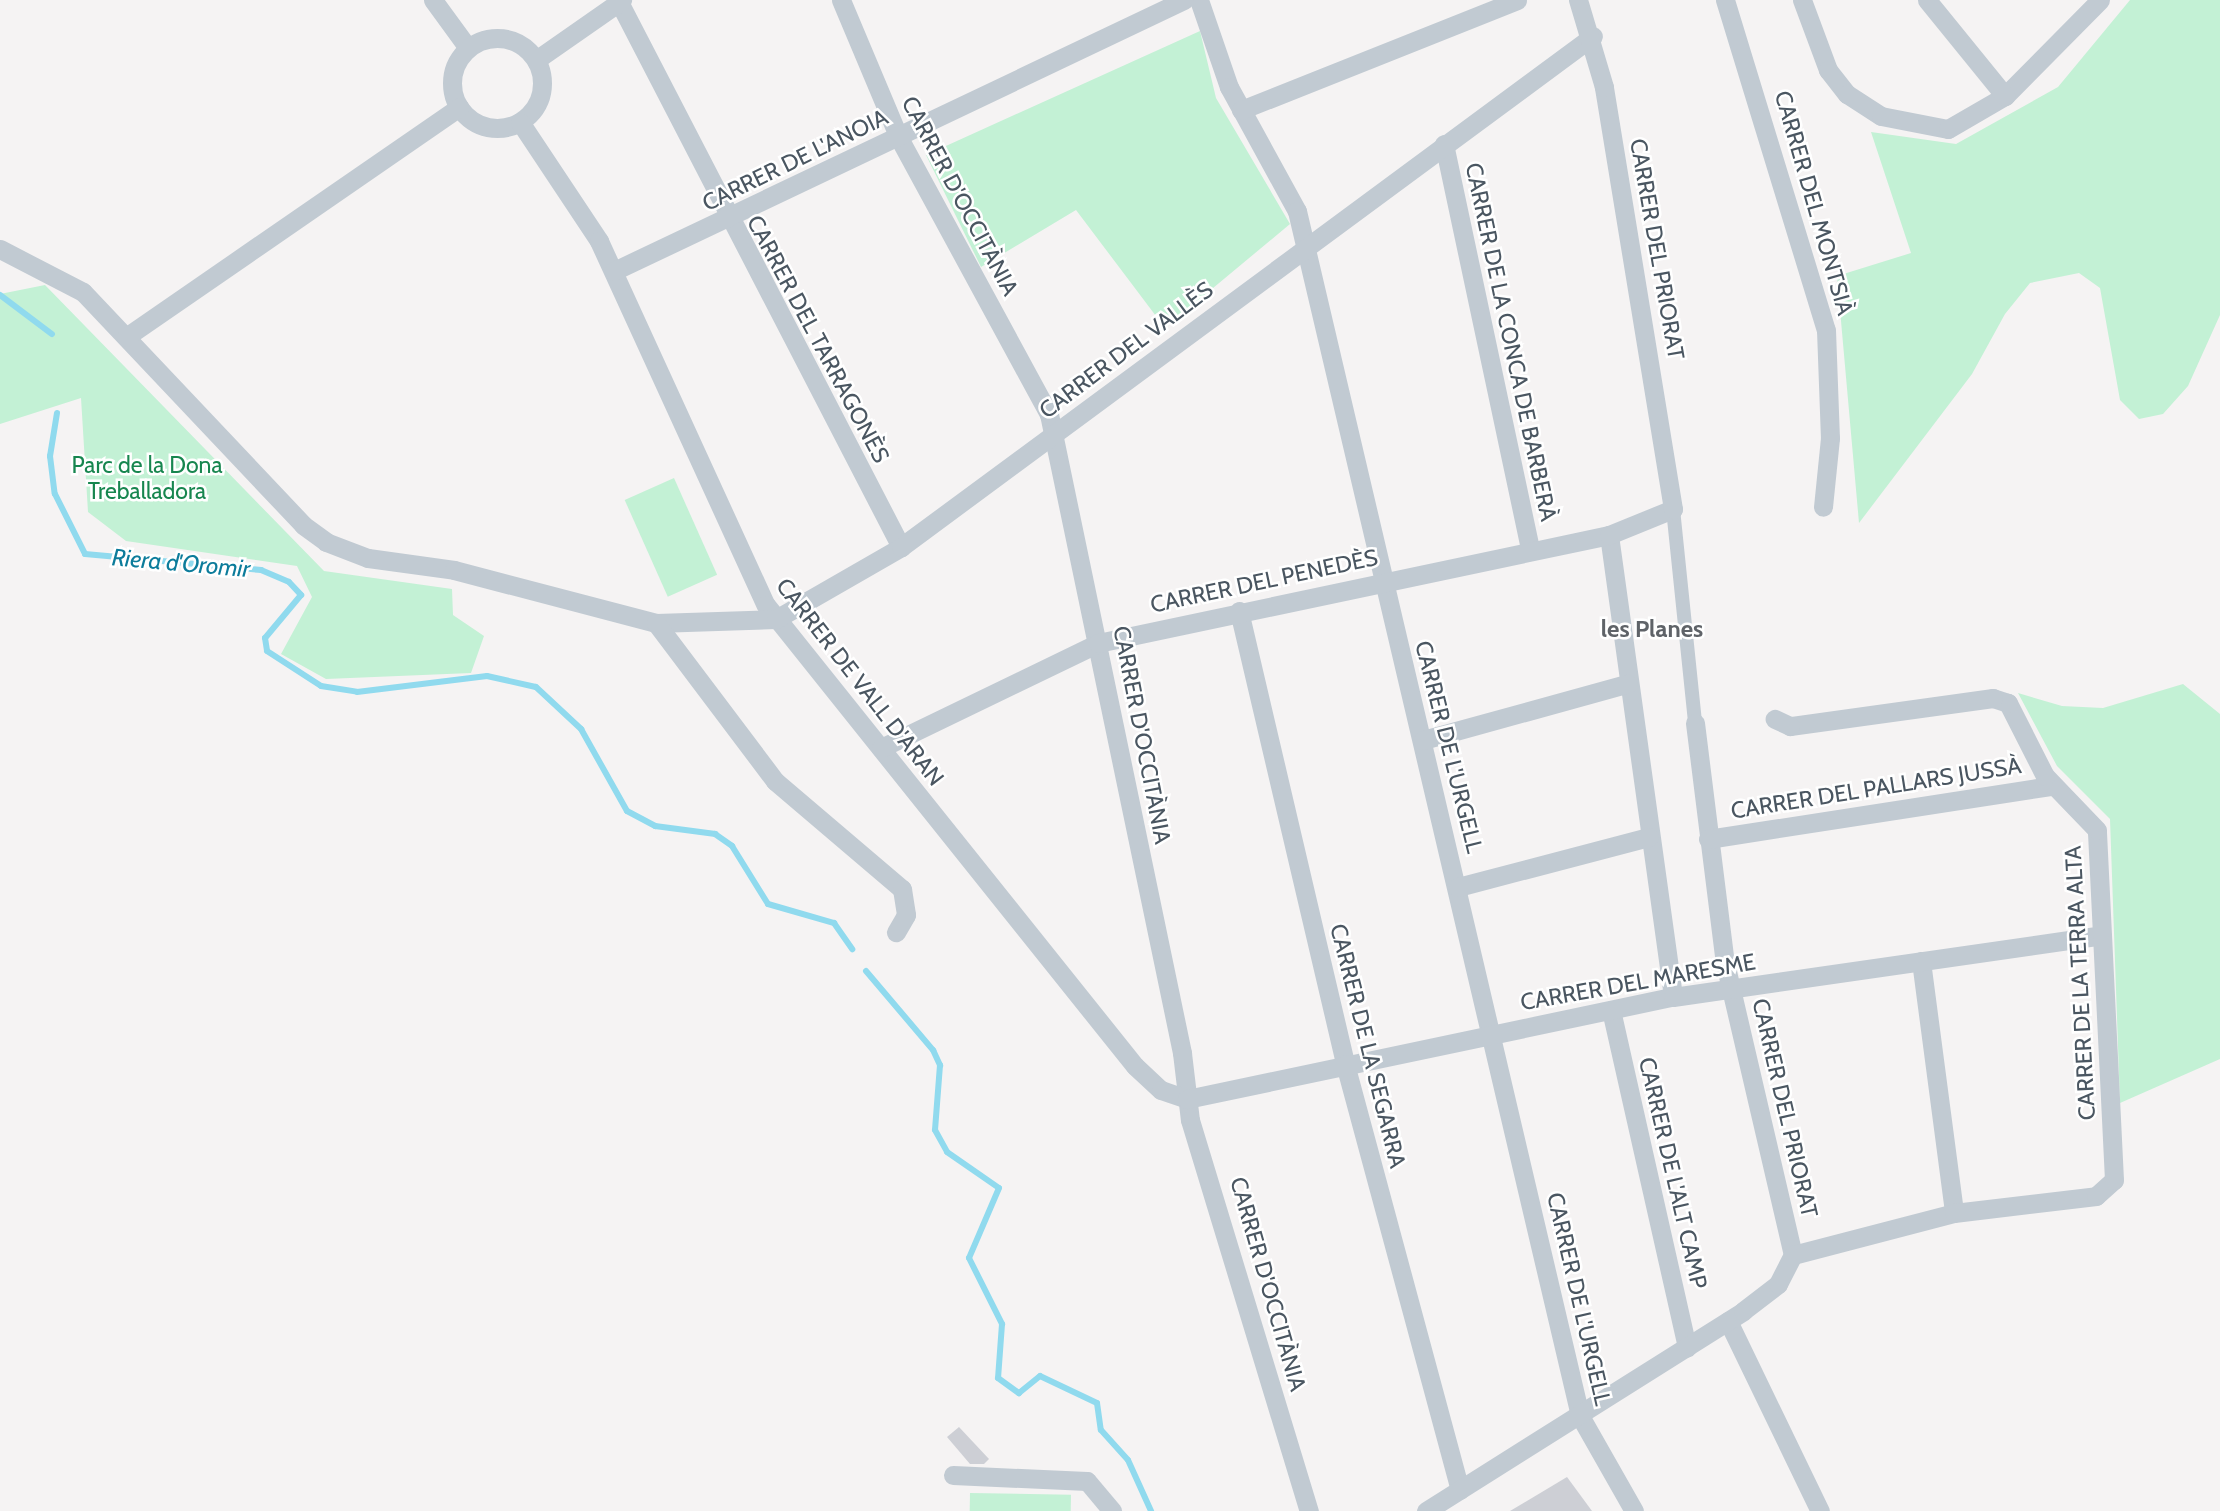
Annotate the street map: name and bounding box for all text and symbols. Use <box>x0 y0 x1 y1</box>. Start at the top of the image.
street label: CARRER DEL MONTSIÀ <box>1769 88 1859 318</box>
street label: CARRER D'OCCITÀNIA <box>896 92 1024 300</box>
street label: CARRER DE L'ANOIA <box>698 103 892 217</box>
street label: CARRER DEL PRIORAT <box>1624 136 1690 362</box>
street label: CARRER DE LA CONCA DE BARBERÀ <box>1460 160 1562 524</box>
street label: CARRER DEL TARRAGONÈS <box>741 211 895 467</box>
street label: CARRER DEL VALLÈS <box>1034 276 1218 424</box>
park label: Parc de la Dona Treballadora <box>72 451 222 505</box>
water label: Riera d'Oromir <box>111 543 251 583</box>
street label: CARRER DEL PENEDÈS <box>1148 543 1380 619</box>
street label: CARRER DE VALL D'ARAN <box>770 573 950 791</box>
district label: les Planes <box>1601 615 1703 643</box>
street label: CARRER D'OCCITÀNIA <box>1107 624 1177 846</box>
street label: CARRER DE L'URGELL <box>1409 638 1489 856</box>
street label: CARRER DEL PALLARS JUSSÀ <box>1729 751 2023 825</box>
street label: CARRER DE LA TERRA ALTA <box>2059 845 2101 1121</box>
street label: CARRER DE LA SEGARRA <box>1324 921 1412 1171</box>
street label: CARRER DEL MARESME <box>1518 948 1758 1016</box>
street label: CARRER DEL PRIORAT <box>1746 996 1824 1220</box>
street label: CARRER DE L'ALT CAMP <box>1633 1055 1713 1291</box>
street label: CARRER D'OCCITÀNIA <box>1224 1174 1312 1394</box>
street label: CARRER DE L'URGELL <box>1541 1190 1617 1408</box>

